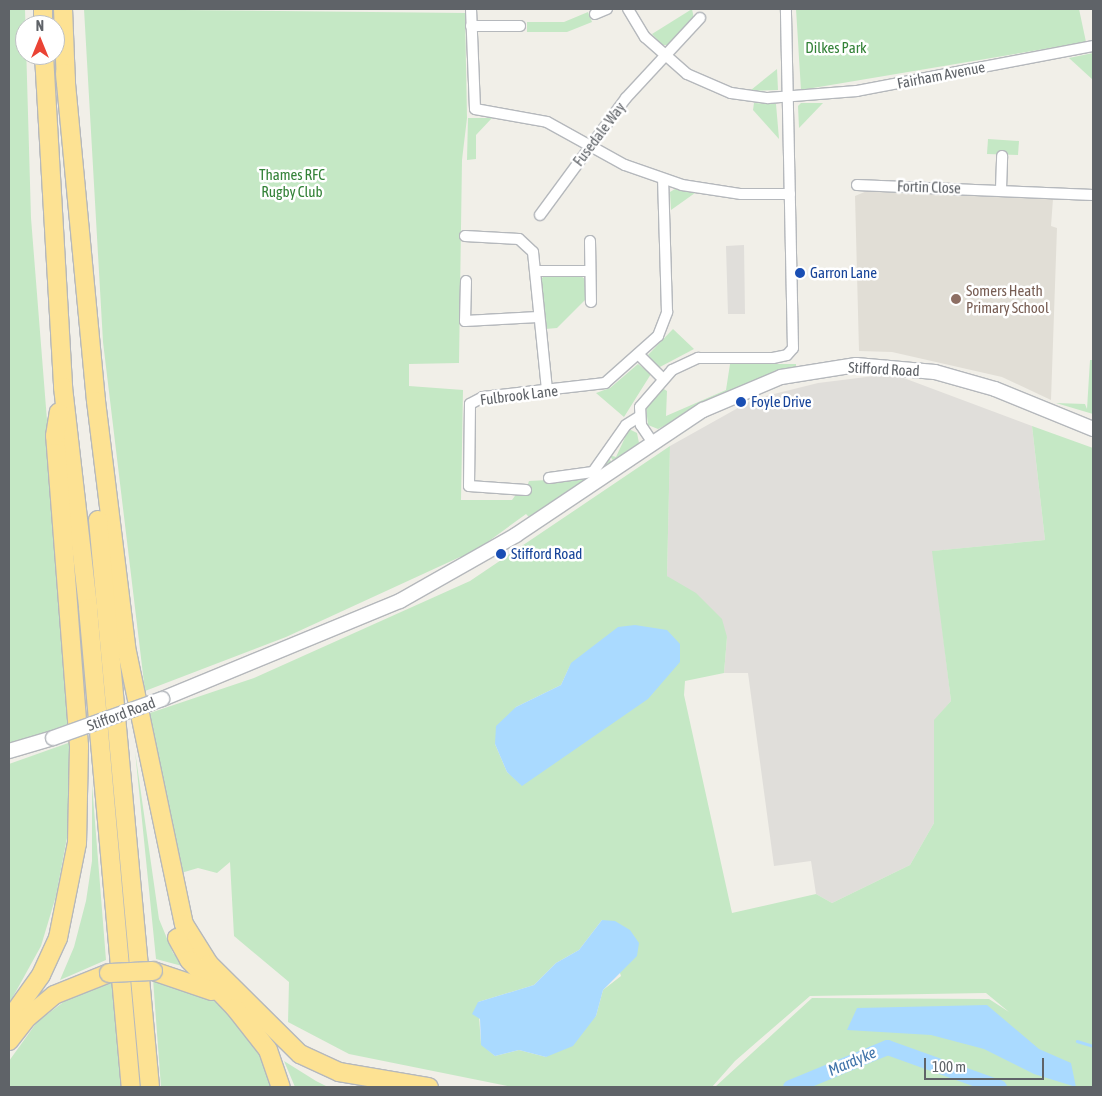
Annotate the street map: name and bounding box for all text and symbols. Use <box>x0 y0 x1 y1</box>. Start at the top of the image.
north arrow <box>15 15 65 65</box>
text: N <box>36 18 44 34</box>
park label: Dilkes Park <box>805 39 867 57</box>
street label: Fairham Avenue <box>895 58 987 92</box>
street label: Fusedale Way <box>569 98 629 170</box>
park label: Thames RFC Rugby Club <box>259 165 325 200</box>
street label: Fortin Close <box>897 177 961 197</box>
place label: Garron Lane <box>810 264 877 282</box>
marker: Garron Lane <box>794 267 806 279</box>
place label: Somers Heath Primary School <box>966 281 1049 316</box>
marker: Somers Heath Primary School <box>950 293 962 305</box>
street label: Stifford Road <box>848 358 920 380</box>
street label: Fulbrook Lane <box>479 381 559 409</box>
place label: Foyle Drive <box>751 393 812 411</box>
marker: Foyle Drive <box>735 396 747 408</box>
place label: Stifford Road <box>511 545 582 563</box>
marker: Stifford Road <box>495 548 507 560</box>
street label: Stifford Road <box>84 693 158 735</box>
water label: Mardyke <box>825 1042 879 1080</box>
scale bar <box>927 1048 1047 1080</box>
text: 100 m <box>932 1058 966 1075</box>

